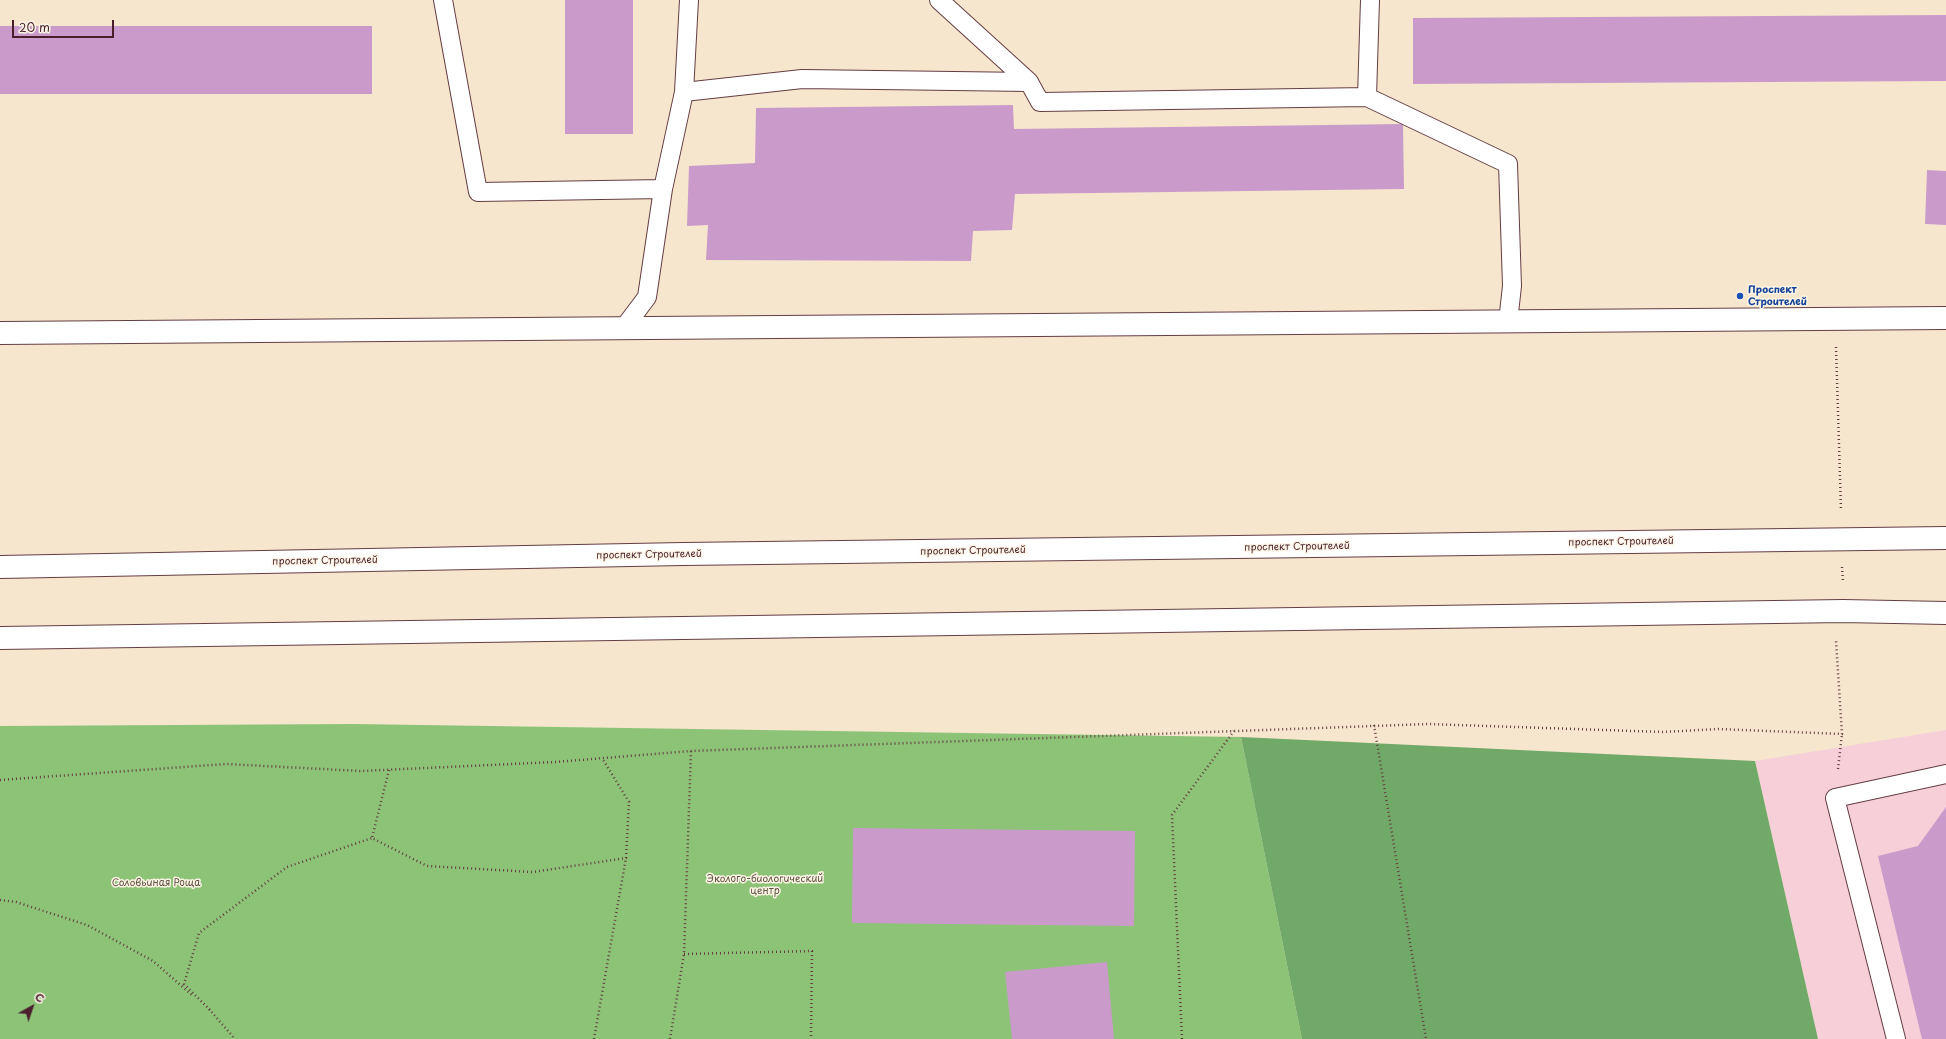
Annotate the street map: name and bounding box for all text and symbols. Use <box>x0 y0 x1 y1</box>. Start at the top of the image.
scale bar <box>14 12 116 38</box>
text: 20 m <box>19 18 50 36</box>
place label: Проспект Строителей <box>1748 284 1807 308</box>
marker: Проспект Строителей <box>1735 291 1745 301</box>
street label: проспект Строителей <box>1568 535 1674 549</box>
street label: проспект Строителей <box>1244 540 1350 554</box>
street label: проспект Строителей <box>920 544 1026 558</box>
street label: проспект Строителей <box>596 548 702 562</box>
street label: проспект Строителей <box>272 554 378 568</box>
park label: Эколого-биологический центр <box>707 873 823 896</box>
park label: Соловьиная Роща <box>112 877 200 889</box>
north arrow <box>12 987 52 1027</box>
text: С <box>31 988 49 1007</box>

